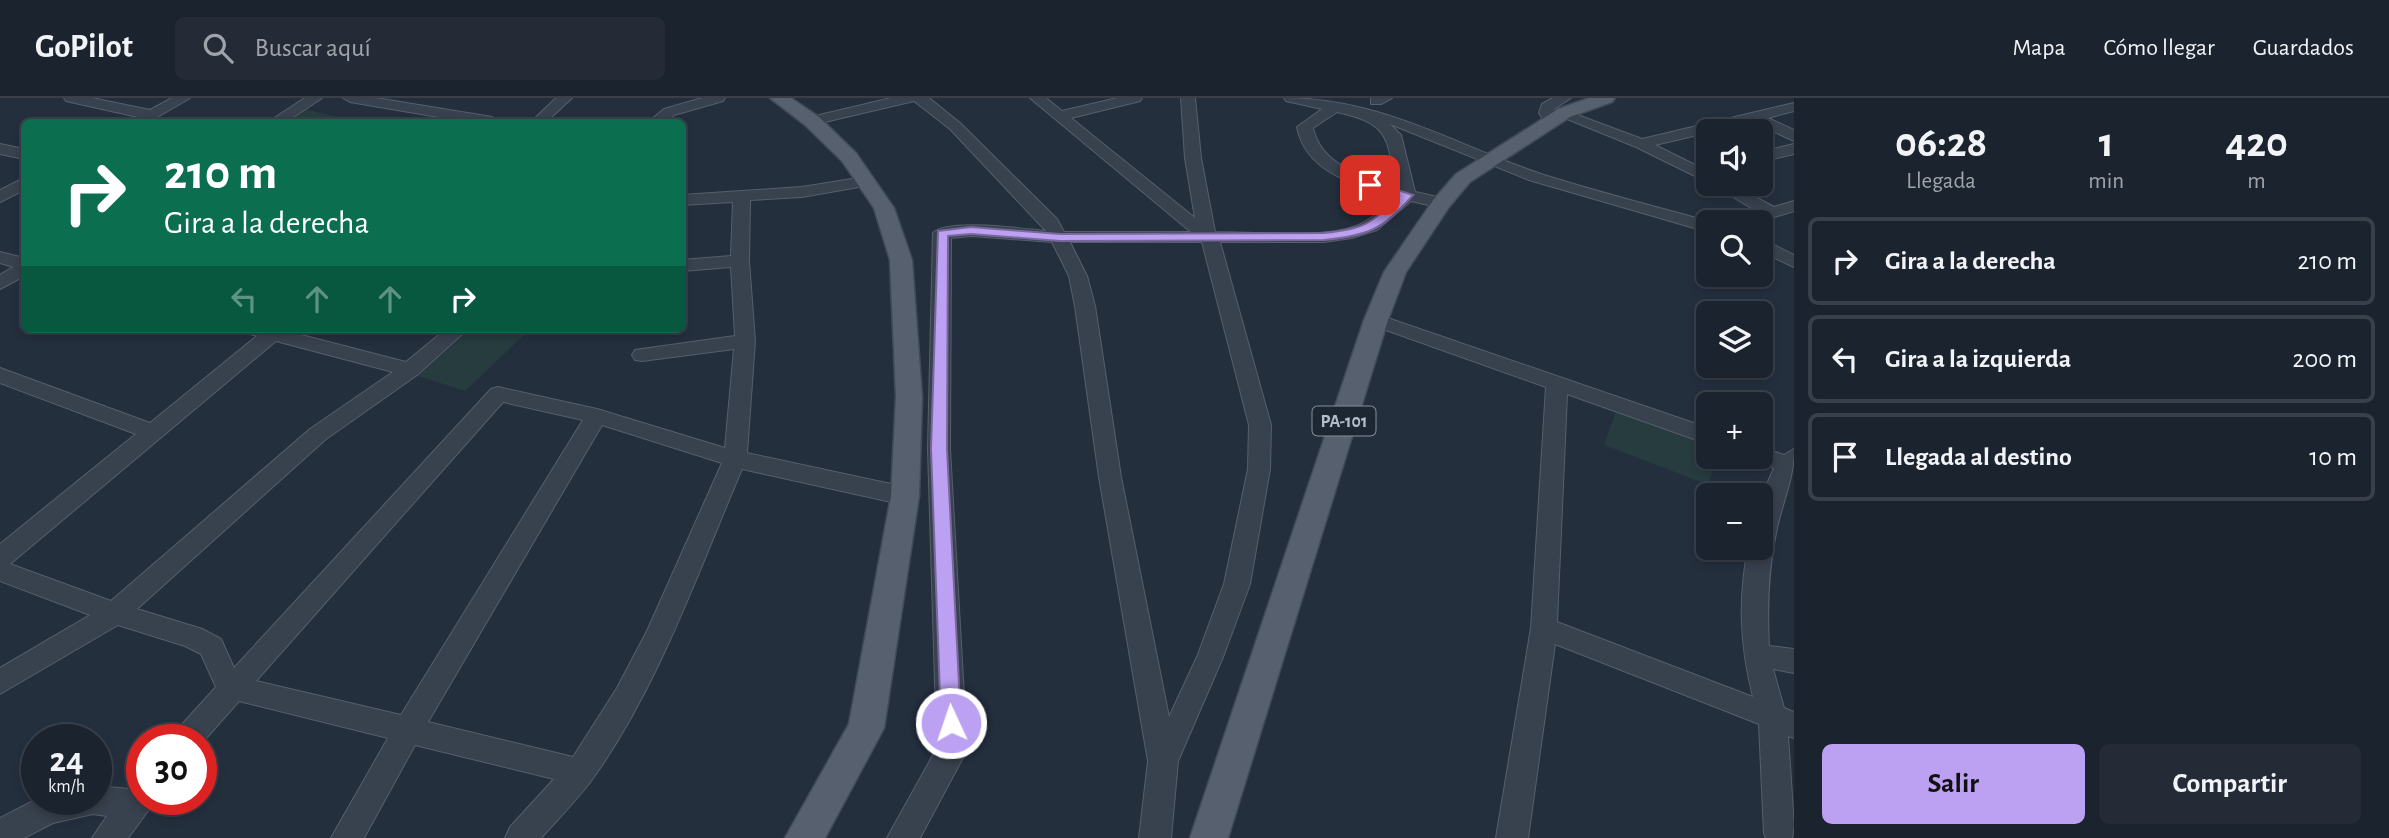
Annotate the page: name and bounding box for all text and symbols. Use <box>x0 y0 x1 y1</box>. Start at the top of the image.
search box <box>175 17 665 80</box>
icon: search <box>199 29 237 67</box>
text: GoPilot <box>35 31 133 64</box>
text: Buscar aquí <box>255 35 371 61</box>
text: Mapa <box>2012 36 2066 60</box>
text: Cómo llegar <box>2104 36 2215 60</box>
text: Guardados <box>2253 36 2354 60</box>
map controls <box>1696 119 1773 560</box>
button: sound <box>1696 119 1773 196</box>
text: 06:28 <box>1895 122 1987 164</box>
text: 1 <box>2099 122 2114 164</box>
text: 420 <box>2225 122 2288 164</box>
icon: right <box>49 147 140 238</box>
text: 210 m <box>164 149 277 198</box>
pin <box>1340 155 1400 215</box>
icon: arrive <box>1351 166 1389 204</box>
text: Llegada <box>1906 170 1976 193</box>
text: min <box>2088 170 2124 193</box>
text: m <box>2247 170 2266 193</box>
text: Gira a la derecha <box>164 207 369 239</box>
button: search <box>1696 210 1773 287</box>
icon: right <box>1826 242 1864 280</box>
text: Gira a la derecha <box>1885 248 2056 274</box>
text: 210 m <box>2297 248 2357 274</box>
icon: left <box>225 280 263 318</box>
icon: ahead <box>298 280 336 318</box>
icon: ahead <box>371 280 409 318</box>
icon: right <box>444 280 482 318</box>
button: layers <box>1696 301 1773 378</box>
icon: left <box>1826 340 1864 378</box>
text: Gira a la izquierda <box>1885 346 2071 372</box>
text: 200 m <box>2293 346 2357 372</box>
button: + <box>1696 392 1773 469</box>
road number: PA-101 <box>1312 407 1376 436</box>
icon: arrive <box>1826 438 1864 476</box>
text: Llegada al destino <box>1885 444 2072 470</box>
text: 10 m <box>2309 444 2357 470</box>
button: − <box>1696 483 1773 560</box>
position arrow <box>914 686 988 760</box>
speed limit sign: 30 <box>126 724 217 815</box>
text: 24 <box>49 743 84 778</box>
button: Salir <box>1822 744 2085 824</box>
button: Compartir <box>2099 744 2361 824</box>
text: km/h <box>48 778 85 796</box>

